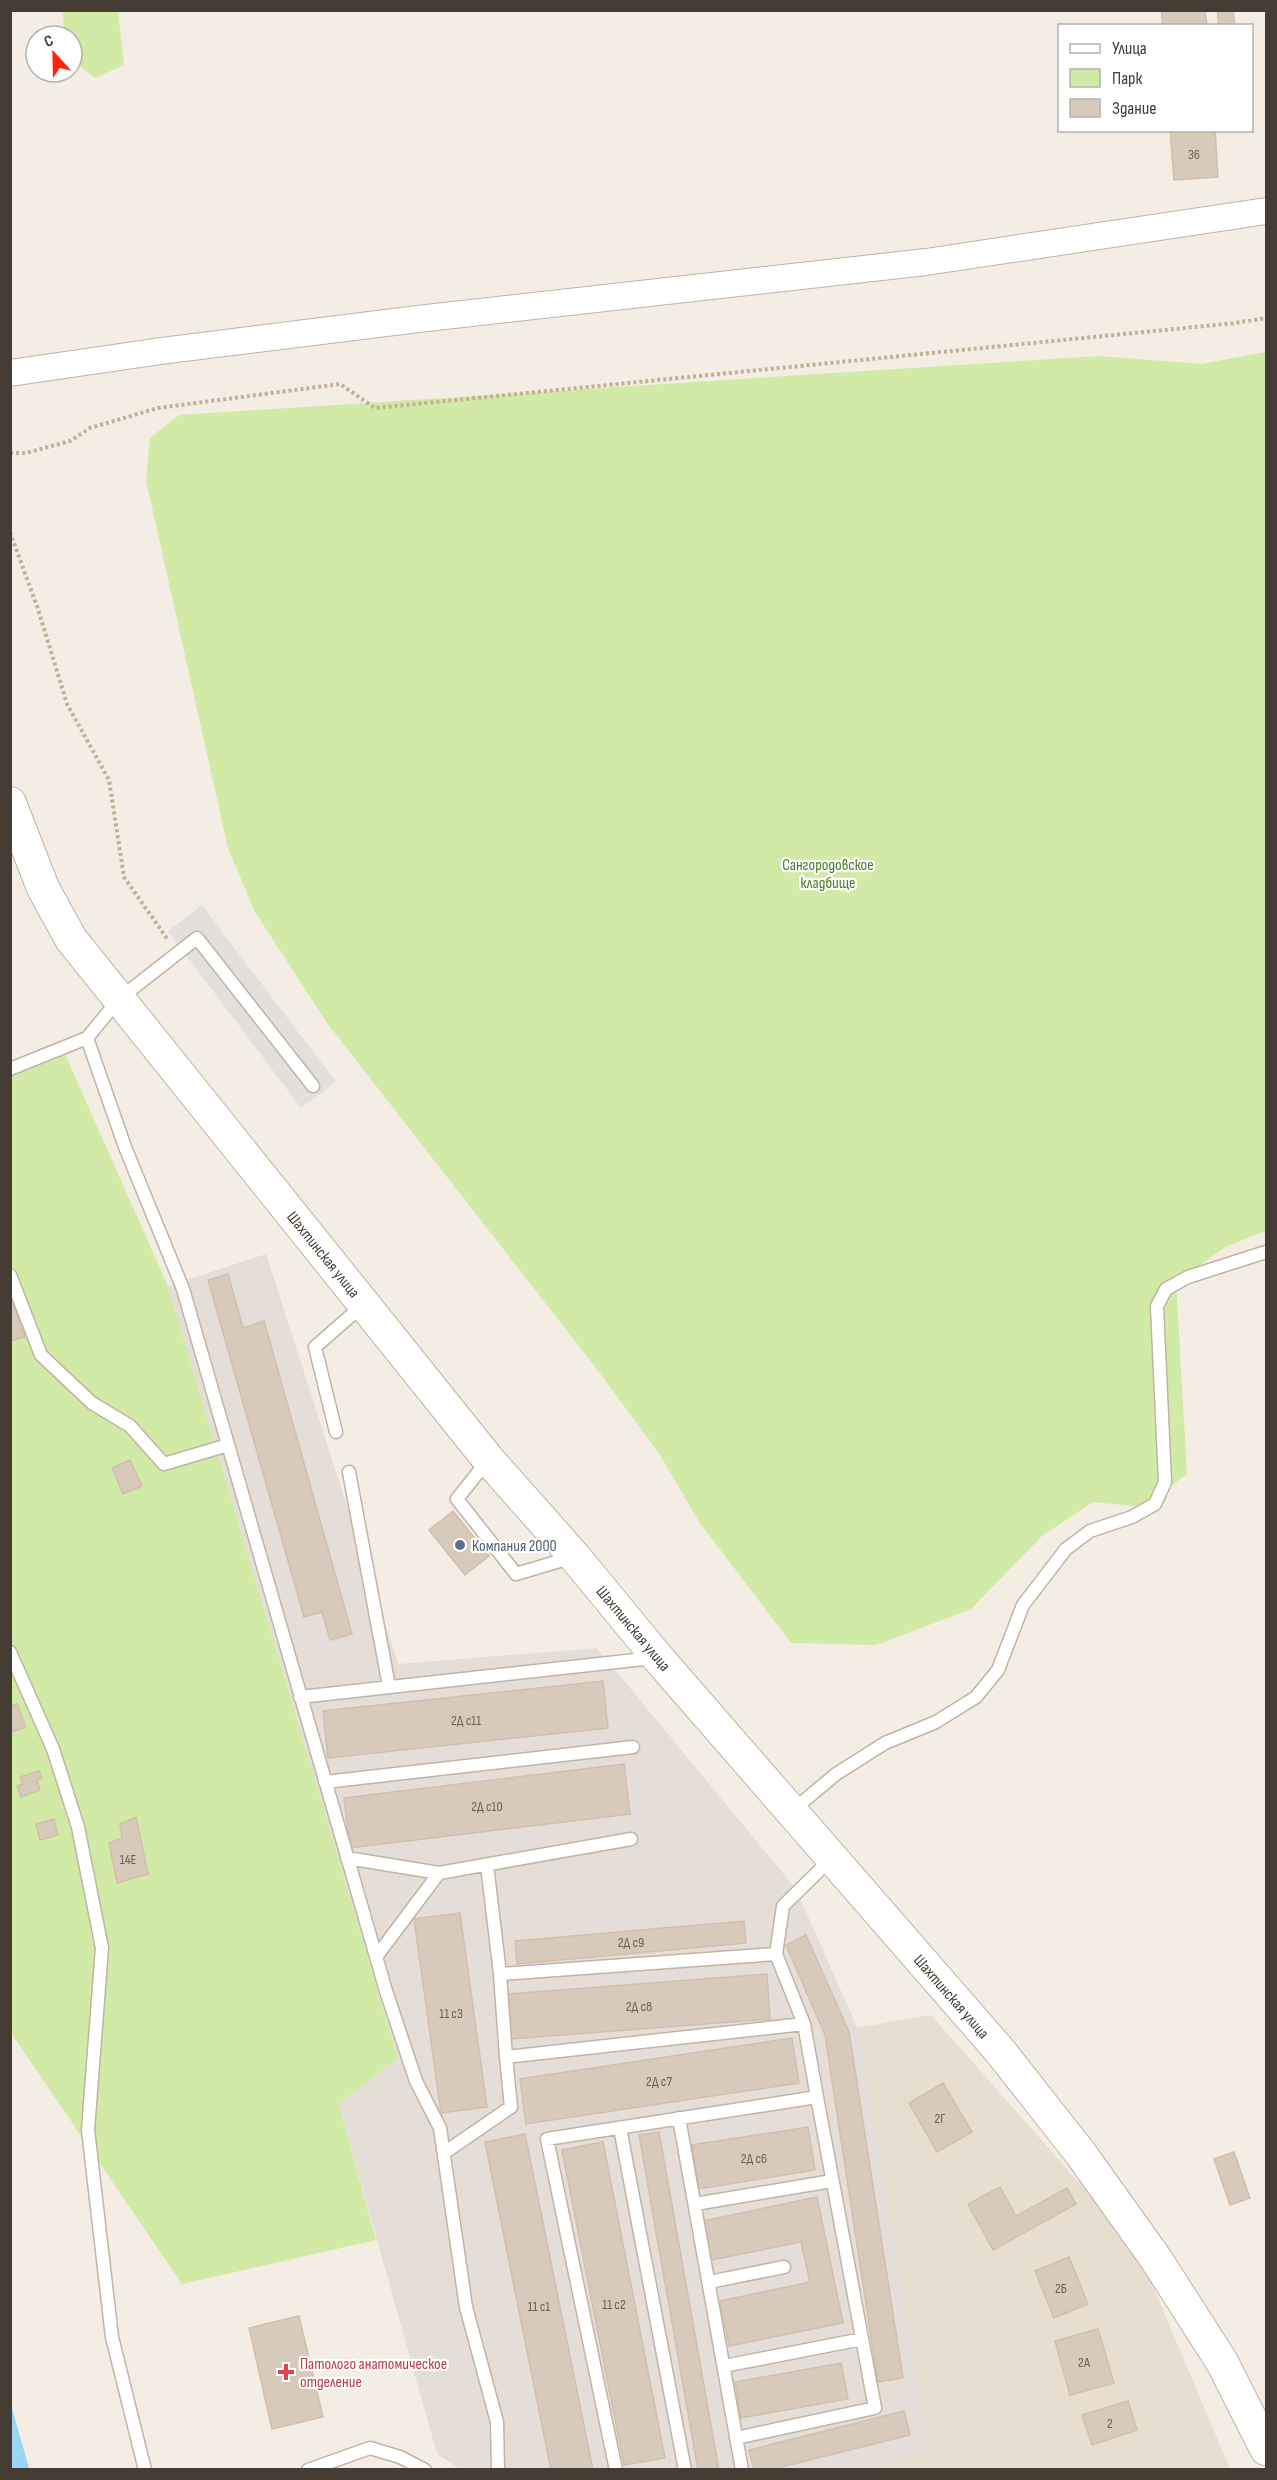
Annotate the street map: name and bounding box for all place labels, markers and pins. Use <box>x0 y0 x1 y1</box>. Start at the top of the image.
place label: Компания 2000 <box>472 1537 557 1556</box>
marker: Компания 2000 <box>453 1538 467 1552</box>
place label: Патолого анатомическое отделение <box>300 2355 447 2392</box>
marker: Патолого анатомическое отделение <box>277 2363 295 2381</box>

